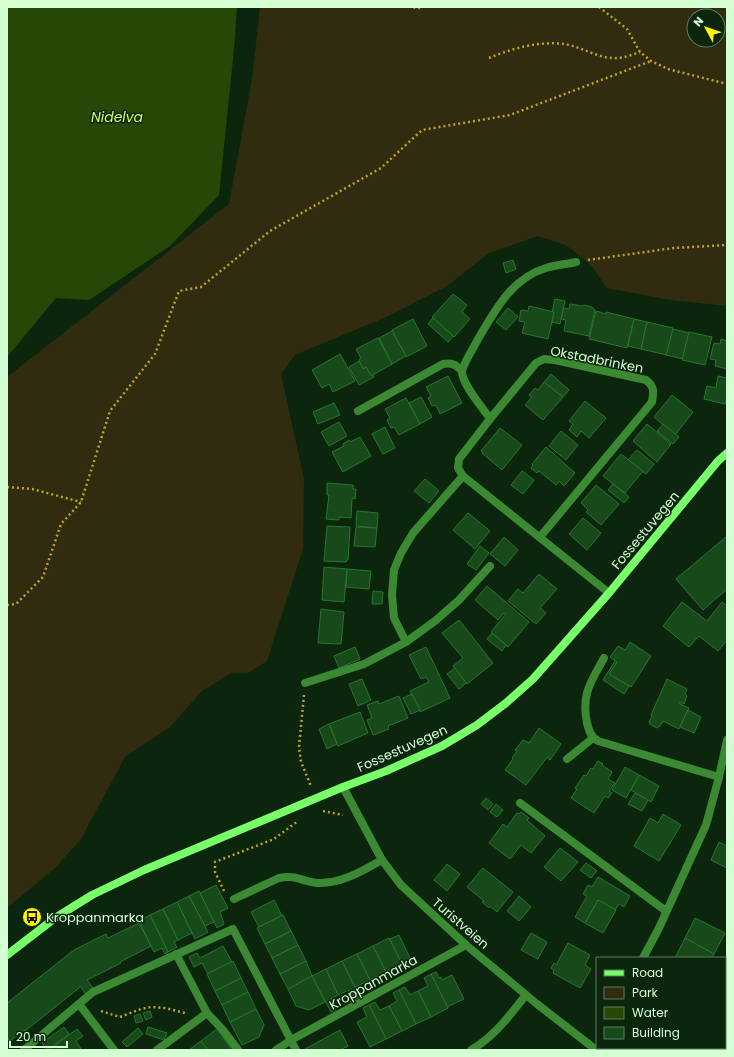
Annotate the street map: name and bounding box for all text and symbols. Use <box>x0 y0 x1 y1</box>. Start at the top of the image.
north arrow <box>686 8 726 48</box>
text: N <box>690 13 707 30</box>
water label: Nidelva <box>91 107 144 127</box>
street label: Okstadbrinken <box>549 341 645 378</box>
street label: Fossestuvegen <box>607 487 684 574</box>
street label: Fossestuvegen <box>354 720 450 777</box>
street label: Turistveien <box>428 893 493 953</box>
bus stop icon: Kroppanmarka <box>21 906 43 928</box>
place label: Kroppanmarka <box>46 908 144 927</box>
street label: Kroppanmarka <box>326 950 421 1015</box>
legend <box>596 957 726 1049</box>
text: Road <box>632 964 663 981</box>
text: Park <box>632 984 659 1001</box>
text: Water <box>632 1004 669 1021</box>
scale bar <box>10 1023 67 1049</box>
text: Building <box>632 1024 680 1041</box>
text: 20 m <box>16 1028 46 1045</box>

